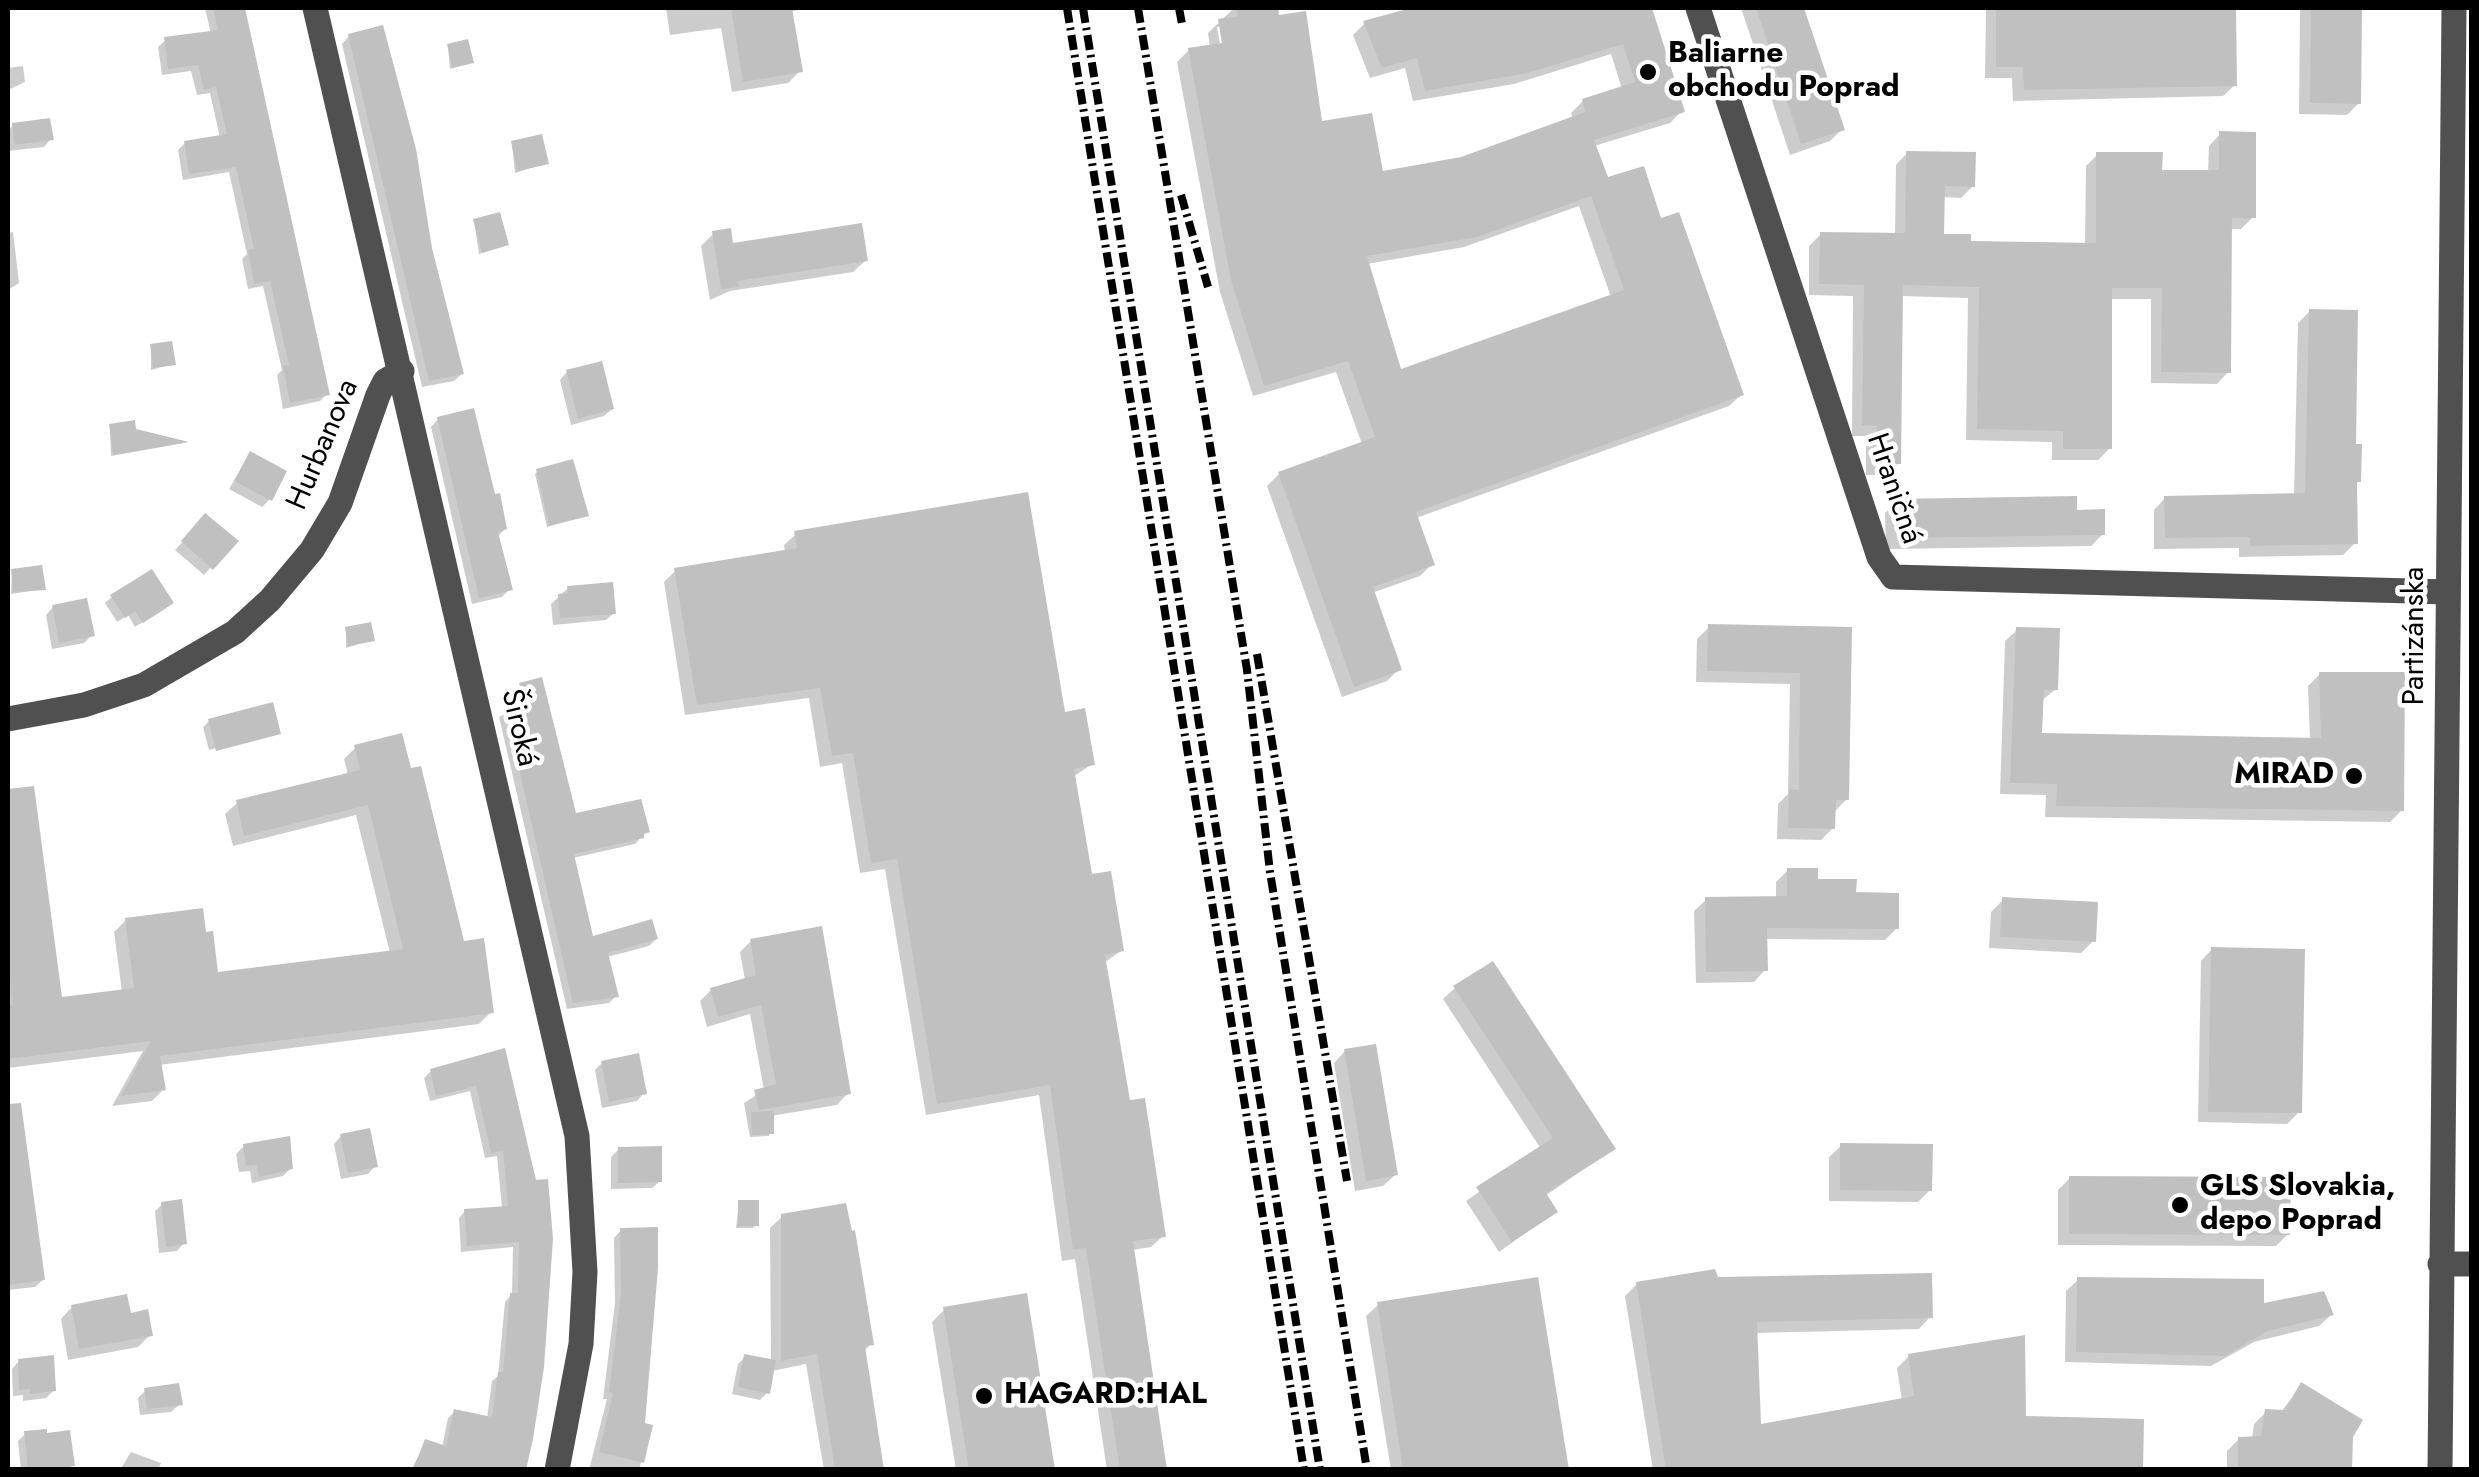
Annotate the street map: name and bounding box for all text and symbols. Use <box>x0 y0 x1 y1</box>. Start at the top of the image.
place label: Baliarne obchodu Poprad <box>1668 37 1900 108</box>
marker: Baliarne obchodu Poprad <box>1637 61 1659 83</box>
street label: Hurbanova <box>280 374 368 516</box>
street label: Hraničná <box>1857 429 1929 549</box>
street label: Partizánska <box>2398 566 2434 706</box>
street label: Široká <box>492 686 544 770</box>
place label: MIRAD <box>2234 758 2334 794</box>
marker: MIRAD <box>2343 765 2365 787</box>
place label: GLS Slovakia, depo Poprad <box>2200 1170 2396 1240</box>
marker: GLS Slovakia, depo Poprad <box>2169 1194 2191 1216</box>
place label: HAGARD:HAL <box>1004 1378 1207 1414</box>
marker: HAGARD:HAL <box>973 1385 995 1407</box>

